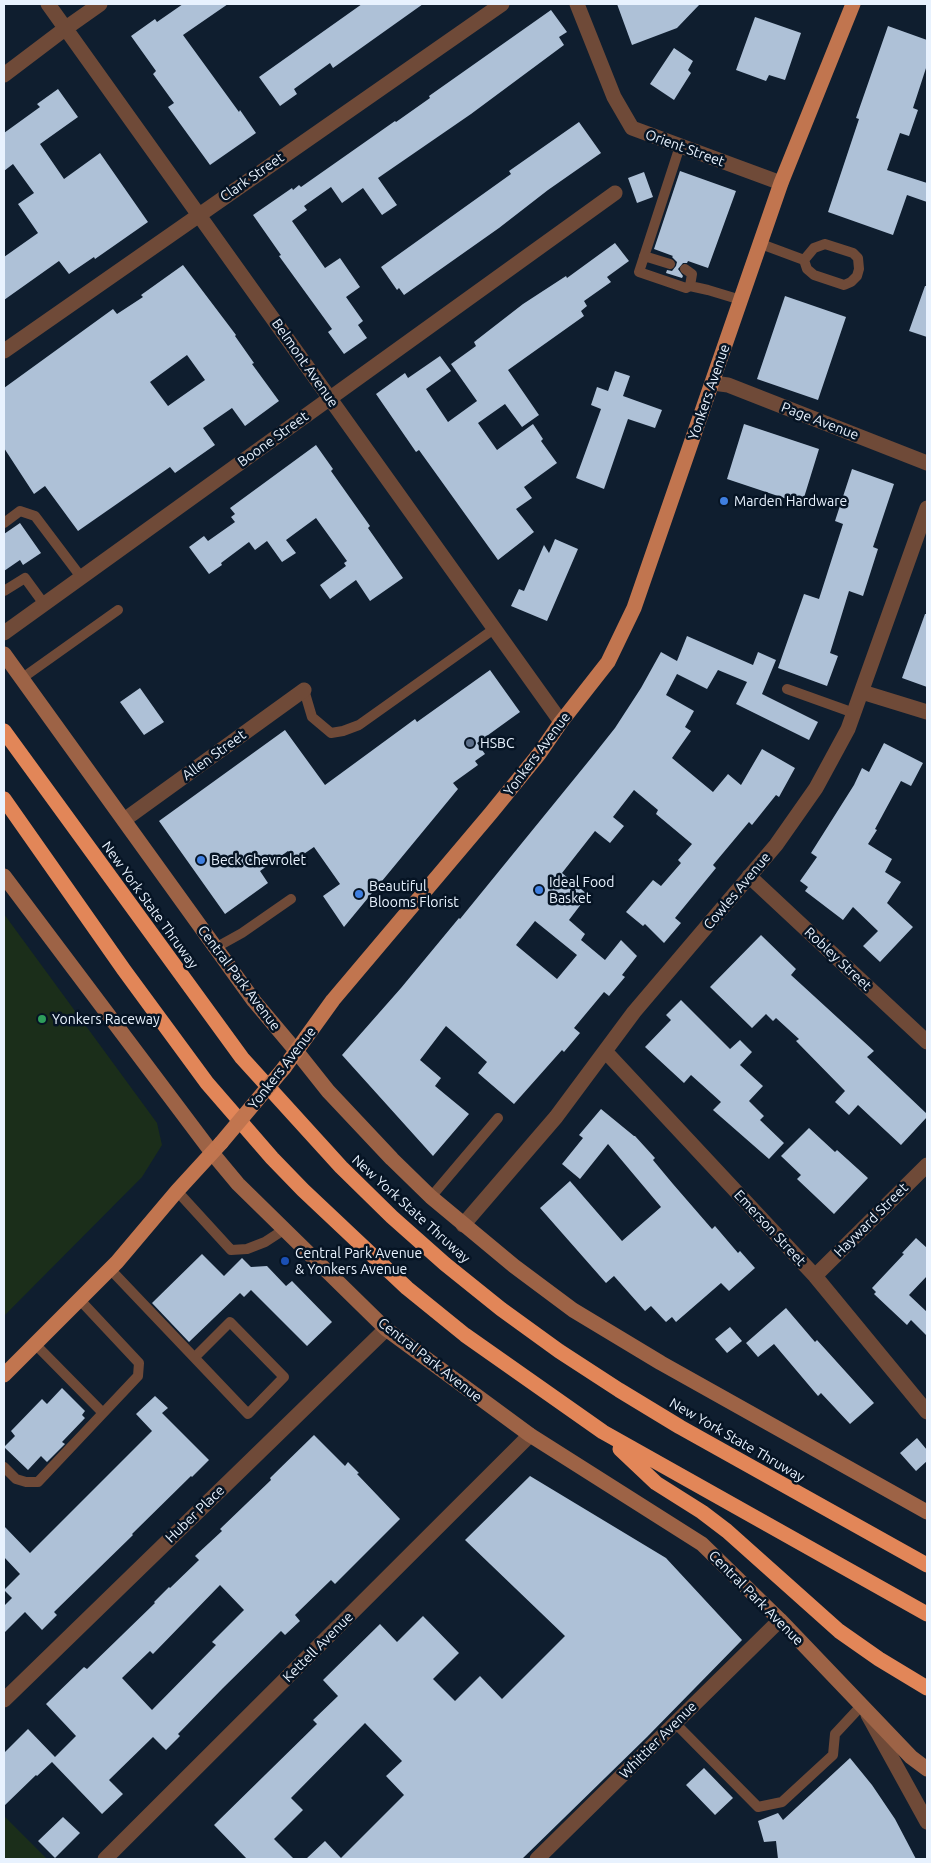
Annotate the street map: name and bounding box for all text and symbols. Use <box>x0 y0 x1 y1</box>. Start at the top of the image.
street label: Orient Street <box>643 126 727 170</box>
street label: Clark Street <box>217 149 287 205</box>
street label: Belmont Avenue <box>268 315 342 411</box>
street label: Yonkers Avenue <box>685 342 733 442</box>
street label: Page Avenue <box>779 399 861 443</box>
street label: Boone Street <box>234 408 312 470</box>
place label: Marden Hardware <box>734 493 847 509</box>
marker: Marden Hardware <box>718 495 730 507</box>
street label: Yonkers Avenue <box>500 709 574 799</box>
street label: Allen Street <box>179 726 249 784</box>
place label: HSBC <box>480 735 515 751</box>
marker: HSBC <box>464 737 476 749</box>
street label: New York State Thruway <box>98 838 202 972</box>
street label: Cowles Avenue <box>700 849 774 933</box>
place label: Beck Chevrolet <box>211 852 306 868</box>
marker: Beck Chevrolet <box>195 854 207 866</box>
place label: Ideal Food Basket <box>549 874 614 906</box>
place label: Beautiful Blooms Florist <box>369 878 459 910</box>
marker: Ideal Food Basket <box>533 884 545 896</box>
marker: Beautiful Blooms Florist <box>353 888 365 900</box>
street label: Central Park Avenue <box>194 922 284 1034</box>
street label: Robley Street <box>801 924 875 994</box>
place label: Yonkers Raceway <box>52 1011 160 1027</box>
marker: Yonkers Raceway <box>36 1013 48 1025</box>
street label: Yonkers Avenue <box>245 1023 319 1113</box>
street label: New York State Thruway <box>348 1151 474 1267</box>
street label: Hayward Street <box>831 1180 911 1260</box>
street label: Emerson Street <box>731 1187 809 1269</box>
place label: Central Park Avenue & Yonkers Avenue <box>295 1245 422 1278</box>
marker: Central Park Avenue & Yonkers Avenue <box>279 1255 291 1267</box>
street label: Central Park Avenue <box>375 1314 485 1406</box>
street label: New York State Thruway <box>666 1394 808 1486</box>
street label: Huber Place <box>162 1482 228 1546</box>
street label: Central Park Avenue <box>705 1547 807 1649</box>
street label: Kettell Avenue <box>279 1608 357 1686</box>
street label: Whittier Avenue <box>616 1698 700 1782</box>

